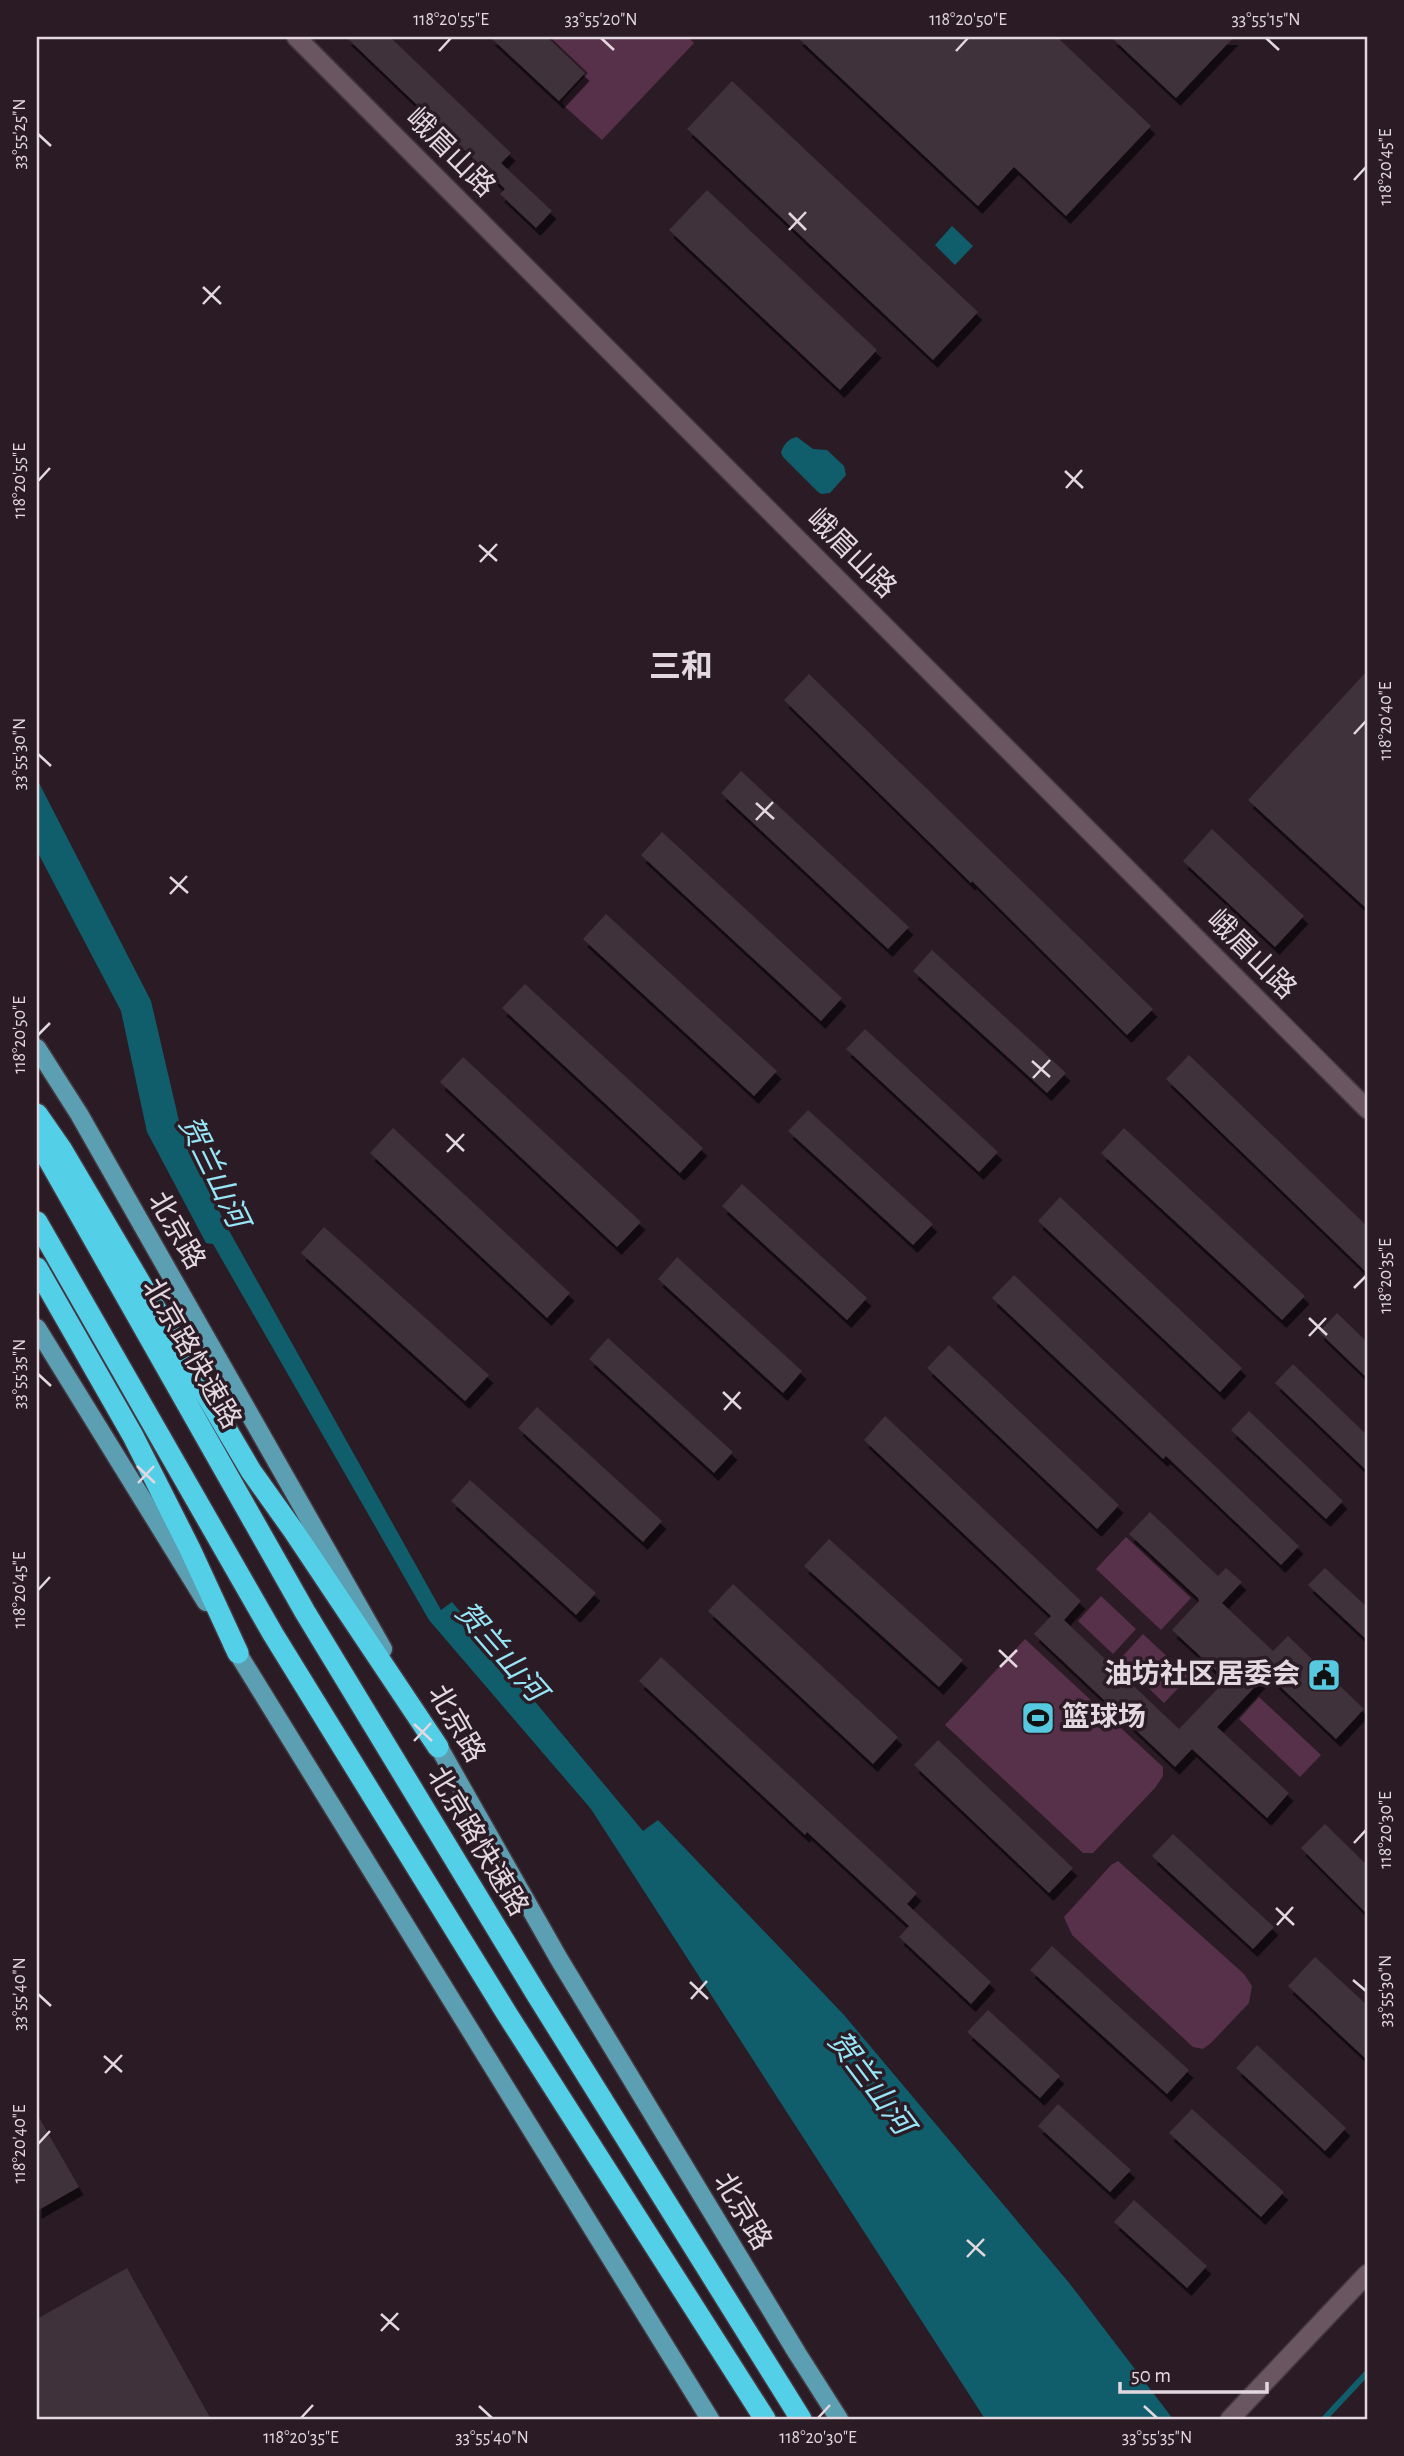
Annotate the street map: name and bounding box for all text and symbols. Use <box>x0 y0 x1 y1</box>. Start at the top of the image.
text: 118°20'55"E <box>413 11 489 29</box>
text: 33°55'20"N <box>564 11 638 29</box>
text: 118°20'50"E <box>929 11 1007 29</box>
text: 33°55'15"N <box>1231 11 1301 29</box>
text: 33°55'25"N <box>11 98 29 170</box>
street label: 峨眉山路 <box>400 102 501 203</box>
text: 118°20'45"E <box>1377 128 1395 205</box>
text: 118°20'55"E <box>11 443 29 519</box>
street label: 峨眉山路 <box>801 503 902 604</box>
district label: 三和 <box>649 650 713 683</box>
text: 118°20'40"E <box>1377 681 1395 760</box>
text: 33°55'30"N <box>11 718 29 790</box>
street label: 峨眉山路 <box>1201 904 1302 1005</box>
text: 118°20'50"E <box>11 996 29 1074</box>
water label: 贺兰山河 <box>173 1111 257 1237</box>
street label: 北京路 <box>143 1187 211 1274</box>
text: 118°20'35"E <box>1377 1238 1395 1314</box>
street label: 北京路快速路 <box>137 1273 247 1434</box>
text: 33°55'35"N <box>11 1339 29 1409</box>
text: 118°20'45"E <box>11 1551 29 1628</box>
water label: 贺兰山河 <box>449 1596 555 1711</box>
public building icon: 油坊社区居委会 <box>1305 1656 1343 1694</box>
place label: 油坊社区居委会 <box>1104 1658 1300 1689</box>
street label: 北京路 <box>423 1680 491 1767</box>
sports icon: 篮球场 <box>1019 1699 1057 1737</box>
place label: 篮球场 <box>1062 1701 1146 1732</box>
street label: 北京路快速路 <box>422 1762 534 1921</box>
text: 118°20'30"E <box>1377 1791 1395 1869</box>
text: 33°55'30"N <box>1377 1955 1395 2027</box>
text: 33°55'40"N <box>11 1957 29 2031</box>
water label: 贺兰山河 <box>822 2025 923 2144</box>
text: 118°20'40"E <box>11 2104 29 2183</box>
street label: 北京路 <box>708 2168 777 2255</box>
scale bar <box>1120 2351 1268 2395</box>
text: 50 m <box>1131 2365 1171 2386</box>
text: 118°20'35"E <box>263 2429 339 2447</box>
text: 33°55'40"N <box>455 2429 529 2447</box>
text: 118°20'30"E <box>779 2429 857 2447</box>
text: 33°55'35"N <box>1122 2429 1192 2447</box>

